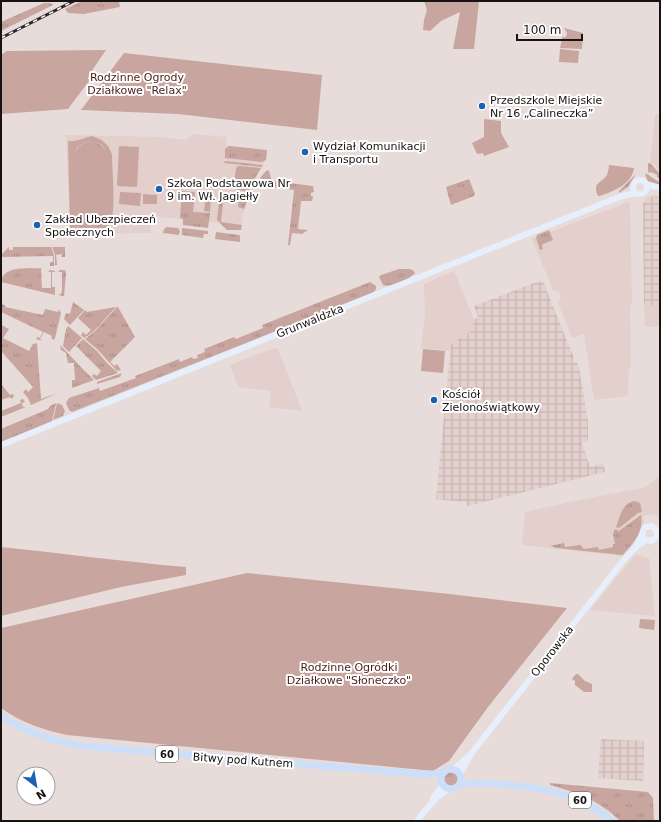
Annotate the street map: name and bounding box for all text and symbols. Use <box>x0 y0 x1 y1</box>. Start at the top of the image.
scale bar <box>517 16 582 42</box>
text: 100 m <box>523 23 561 37</box>
park label: Rodzinne Ogrody Działkowe "Relax" <box>87 71 187 97</box>
place label: Przedszkole Miejskie Nr 16 „Calineczka” <box>490 94 603 120</box>
marker: Przedszkole Miejskie Nr 16 „Calineczka” <box>477 101 487 111</box>
place label: Wydział Komunikacji i Transportu <box>313 140 426 166</box>
marker: Wydział Komunikacji i Transportu <box>300 147 310 157</box>
place label: Szkoła Podstawowa Nr 9 im. Wł. Jagiełły <box>167 177 291 203</box>
marker: Szkoła Podstawowa Nr 9 im. Wł. Jagiełły <box>154 184 164 194</box>
place label: Zakład Ubezpieczeń Społecznych <box>45 213 156 239</box>
marker: Zakład Ubezpieczeń Społecznych <box>32 220 42 230</box>
street label: Grunwaldzka <box>275 302 346 341</box>
place label: Kościół Zielonoświątkowy <box>442 388 540 414</box>
marker: Kościół Zielonoświątkowy <box>429 395 439 405</box>
street label: Oporowska <box>528 623 576 679</box>
park label: Rodzinne Ogródki Działkowe "Słoneczko" <box>287 661 411 687</box>
road number: 60 <box>156 746 178 762</box>
street label: Bitwy pod Kutnem <box>192 751 294 770</box>
north arrow <box>16 766 56 806</box>
text: N <box>34 786 48 802</box>
road number: 60 <box>569 792 591 808</box>

